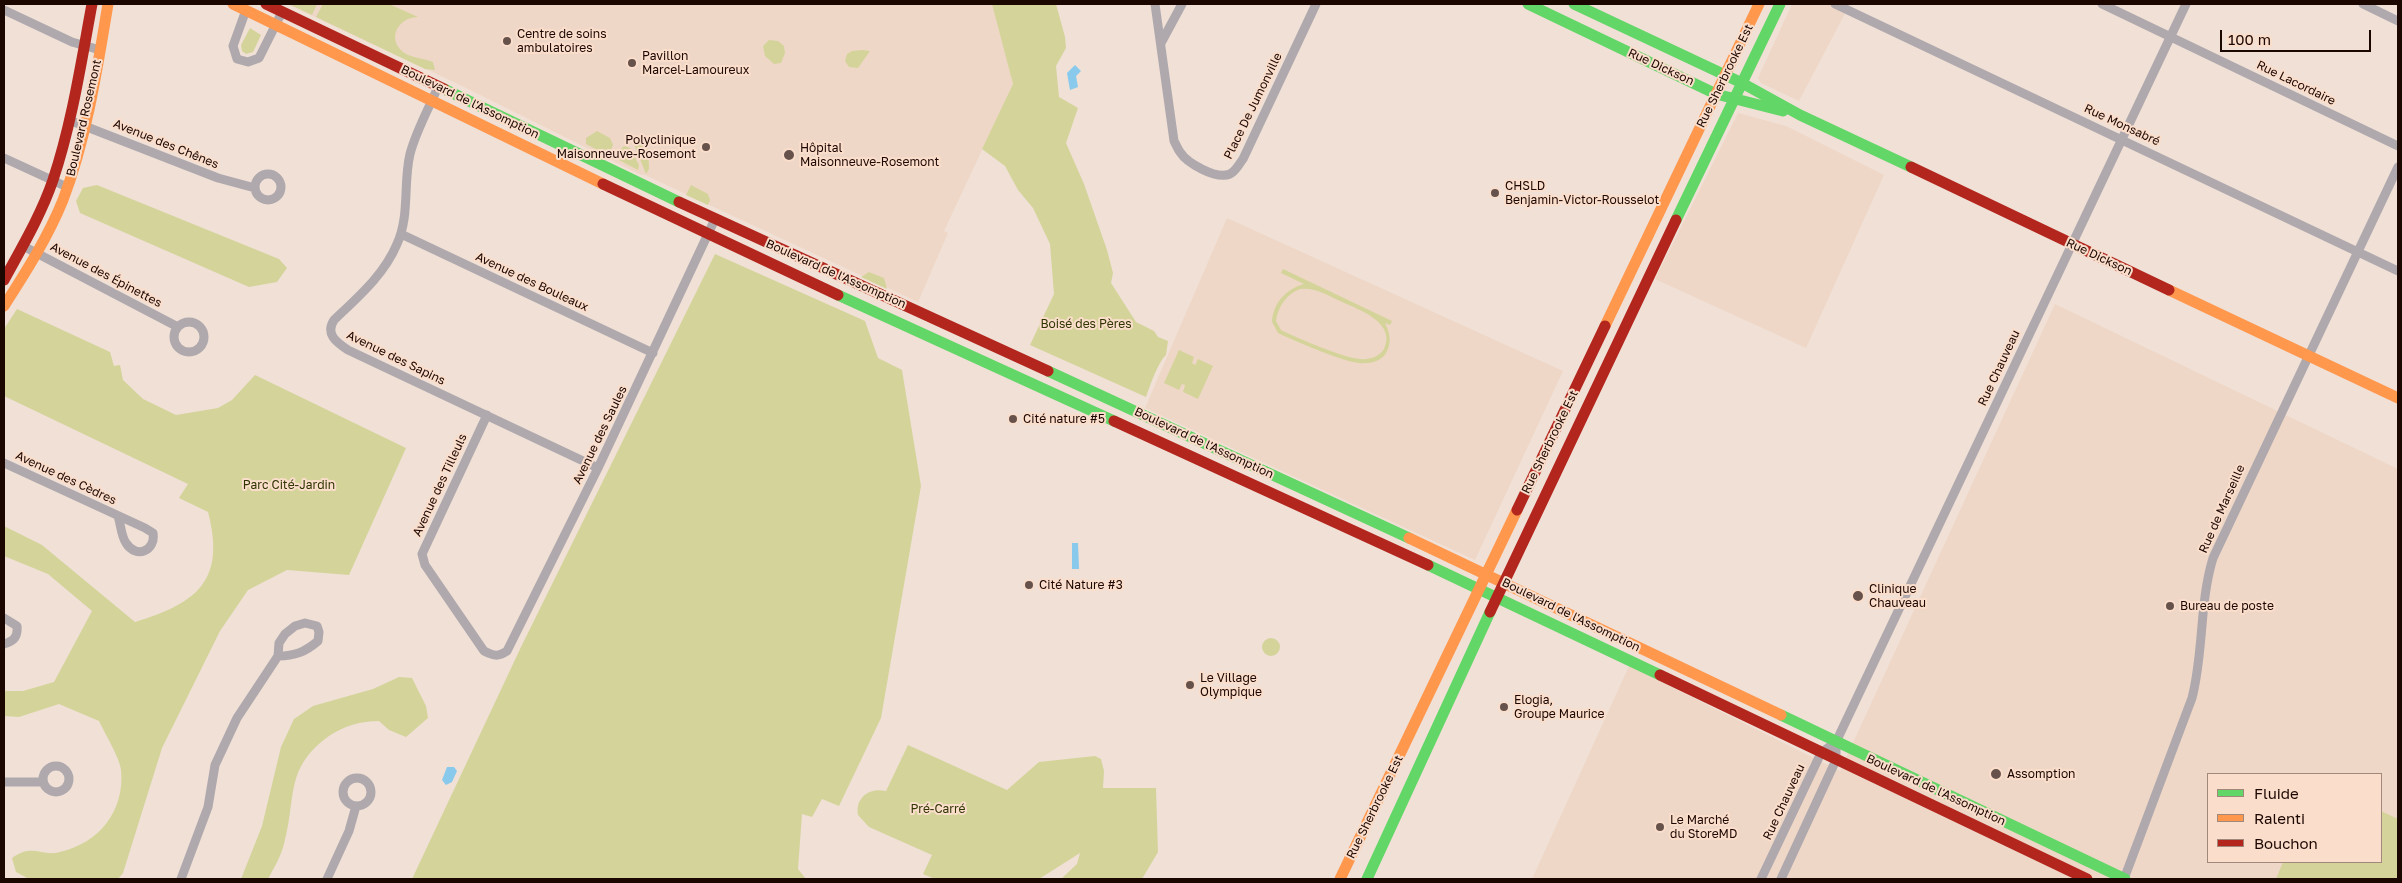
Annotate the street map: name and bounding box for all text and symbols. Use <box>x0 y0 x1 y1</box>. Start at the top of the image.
scale bar <box>2222 20 2373 52</box>
street label: Rue Sherbrooke Est <box>1694 22 1756 130</box>
place label: Centre de soins ambulatoires <box>517 27 607 55</box>
text: 100 m <box>2228 30 2271 48</box>
marker: Centre de soins ambulatoires <box>501 35 513 47</box>
street label: Rue Dickson <box>1626 45 1696 89</box>
place label: Pavillon Marcel-Lamoureux <box>642 49 749 77</box>
street label: Place De Jumonville <box>1221 50 1285 162</box>
marker: Pavillon Marcel-Lamoureux <box>626 57 638 69</box>
street label: Boulevard Rosemont <box>64 58 104 178</box>
street label: Rue Lacordaire <box>2254 58 2338 108</box>
street label: Boulevard de l'Assomption <box>399 62 541 142</box>
street label: Rue Monsabré <box>2082 101 2162 149</box>
street label: Avenue des Chênes <box>111 116 221 172</box>
place label: Polyclinique Maisonneuve-Rosemont <box>557 133 696 161</box>
marker: Polyclinique Maisonneuve-Rosemont <box>700 141 712 153</box>
place label: Hôpital Maisonneuve-Rosemont <box>800 141 939 169</box>
marker: Hôpital Maisonneuve-Rosemont <box>782 148 796 162</box>
place label: CHSLD Benjamin-Victor-Rousselot <box>1505 179 1659 207</box>
marker: CHSLD Benjamin-Victor-Rousselot <box>1489 187 1501 199</box>
street label: Rue Dickson <box>2064 235 2134 279</box>
street label: Boulevard de l'Assomption <box>764 237 908 311</box>
street label: Avenue des Épinettes <box>48 240 164 310</box>
street label: Avenue des Bouleaux <box>473 250 591 314</box>
park label: Boisé des Pères <box>1040 317 1132 331</box>
street label: Avenue des Sapins <box>344 328 448 388</box>
street label: Rue Chauveau <box>1975 328 2023 408</box>
street label: Avenue des Saules <box>570 383 630 487</box>
street label: Rue Sherbrooke Est <box>1519 388 1581 496</box>
street label: Boulevard de l'Assomption <box>1132 404 1276 482</box>
place label: Cité nature #5 <box>1023 412 1105 426</box>
marker: Cité nature #5 <box>1007 413 1019 425</box>
street label: Avenue des Tilleuls <box>410 431 470 539</box>
street label: Avenue des Cèdres <box>13 448 119 508</box>
street label: Rue de Marseille <box>2196 463 2248 555</box>
park label: Parc Cité-Jardin <box>243 478 335 492</box>
street label: Boulevard de l'Assomption <box>1500 575 1642 655</box>
place label: Cité Nature #3 <box>1039 578 1123 592</box>
marker: Cité Nature #3 <box>1023 579 1035 591</box>
place label: Clinique Chauveau <box>1869 582 1926 610</box>
marker: Clinique Chauveau <box>1851 589 1865 603</box>
place label: Bureau de poste <box>2180 599 2274 613</box>
marker: Bureau de poste <box>2164 600 2176 612</box>
place label: Le Village Olympique <box>1200 671 1262 699</box>
marker: Le Village Olympique <box>1184 679 1196 691</box>
place label: Elogia, Groupe Maurice <box>1514 693 1605 721</box>
marker: Elogia, Groupe Maurice <box>1498 701 1510 713</box>
street label: Boulevard de l'Assomption <box>1864 751 2008 829</box>
street label: Rue Sherbrooke Est <box>1344 753 1406 861</box>
street label: Rue Chauveau <box>1760 762 1808 842</box>
marker: Assomption <box>1989 767 2003 781</box>
place label: Assomption <box>2007 767 2075 781</box>
legend <box>2207 773 2382 863</box>
text: Fluide <box>2254 784 2299 802</box>
park label: Pré-Carré <box>910 802 966 816</box>
text: Ralenti <box>2254 809 2305 827</box>
place label: Le Marché du StoreMD <box>1670 813 1737 841</box>
marker: Le Marché du StoreMD <box>1654 821 1666 833</box>
text: Bouchon <box>2254 834 2318 852</box>

